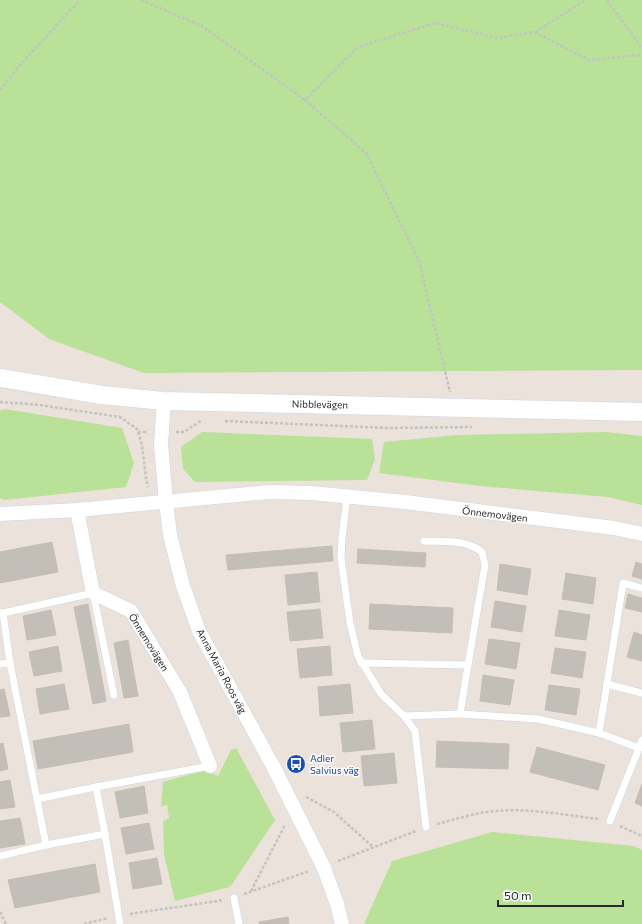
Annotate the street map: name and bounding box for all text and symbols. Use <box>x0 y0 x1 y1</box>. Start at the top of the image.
street label: Nibblevägen <box>292 398 348 410</box>
street label: Önnemovägen <box>462 504 528 524</box>
street label: Önnemovägen <box>126 611 172 673</box>
street label: Anna Maria Roos väg <box>195 627 250 716</box>
place label: Adler Salvius väg <box>310 752 360 776</box>
bus stop icon: Adler Salvius väg <box>285 753 307 775</box>
scale bar <box>498 882 623 908</box>
text: 50 m <box>504 888 532 902</box>

